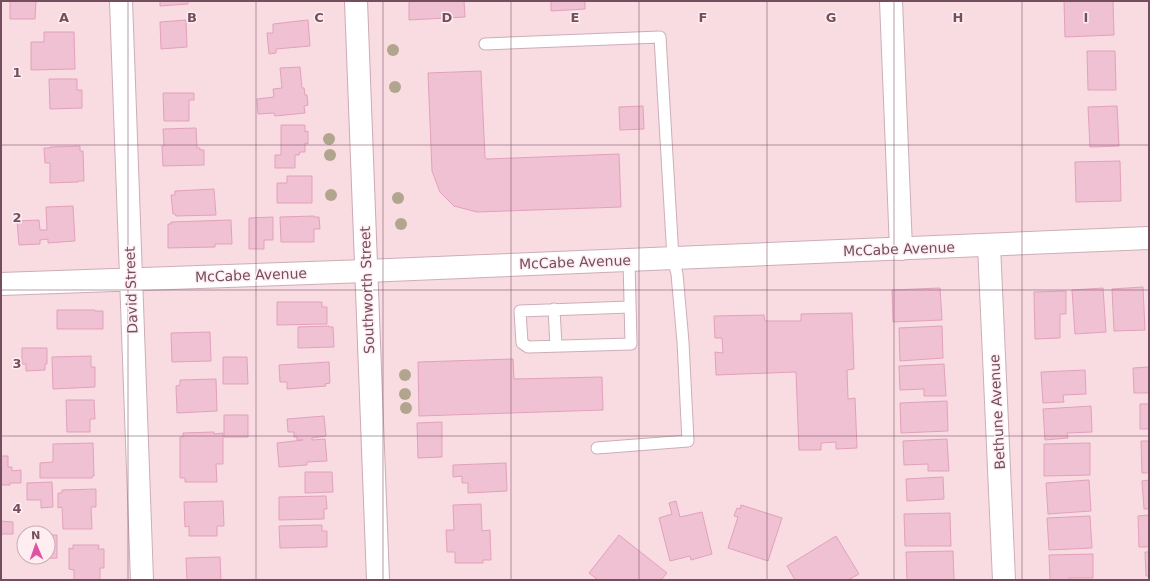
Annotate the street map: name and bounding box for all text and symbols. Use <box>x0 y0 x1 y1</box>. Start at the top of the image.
text: A <box>59 10 69 25</box>
text: B <box>187 10 197 25</box>
text: C <box>314 10 324 25</box>
text: D <box>442 10 453 25</box>
text: E <box>571 10 579 25</box>
text: F <box>699 10 707 25</box>
text: G <box>826 10 836 25</box>
text: H <box>953 10 963 25</box>
text: I <box>1084 10 1088 25</box>
text: 1 <box>12 65 22 80</box>
text: 2 <box>12 210 22 225</box>
street label: Southworth Street <box>357 225 377 354</box>
street label: McCabe Avenue <box>843 239 955 259</box>
street label: David Street <box>121 246 141 334</box>
street label: McCabe Avenue <box>519 252 631 272</box>
street label: McCabe Avenue <box>195 265 307 285</box>
street label: Bethune Avenue <box>986 354 1008 470</box>
text: 3 <box>12 356 22 371</box>
text: 4 <box>12 501 22 516</box>
north arrow <box>16 525 56 565</box>
text: N <box>31 529 41 542</box>

